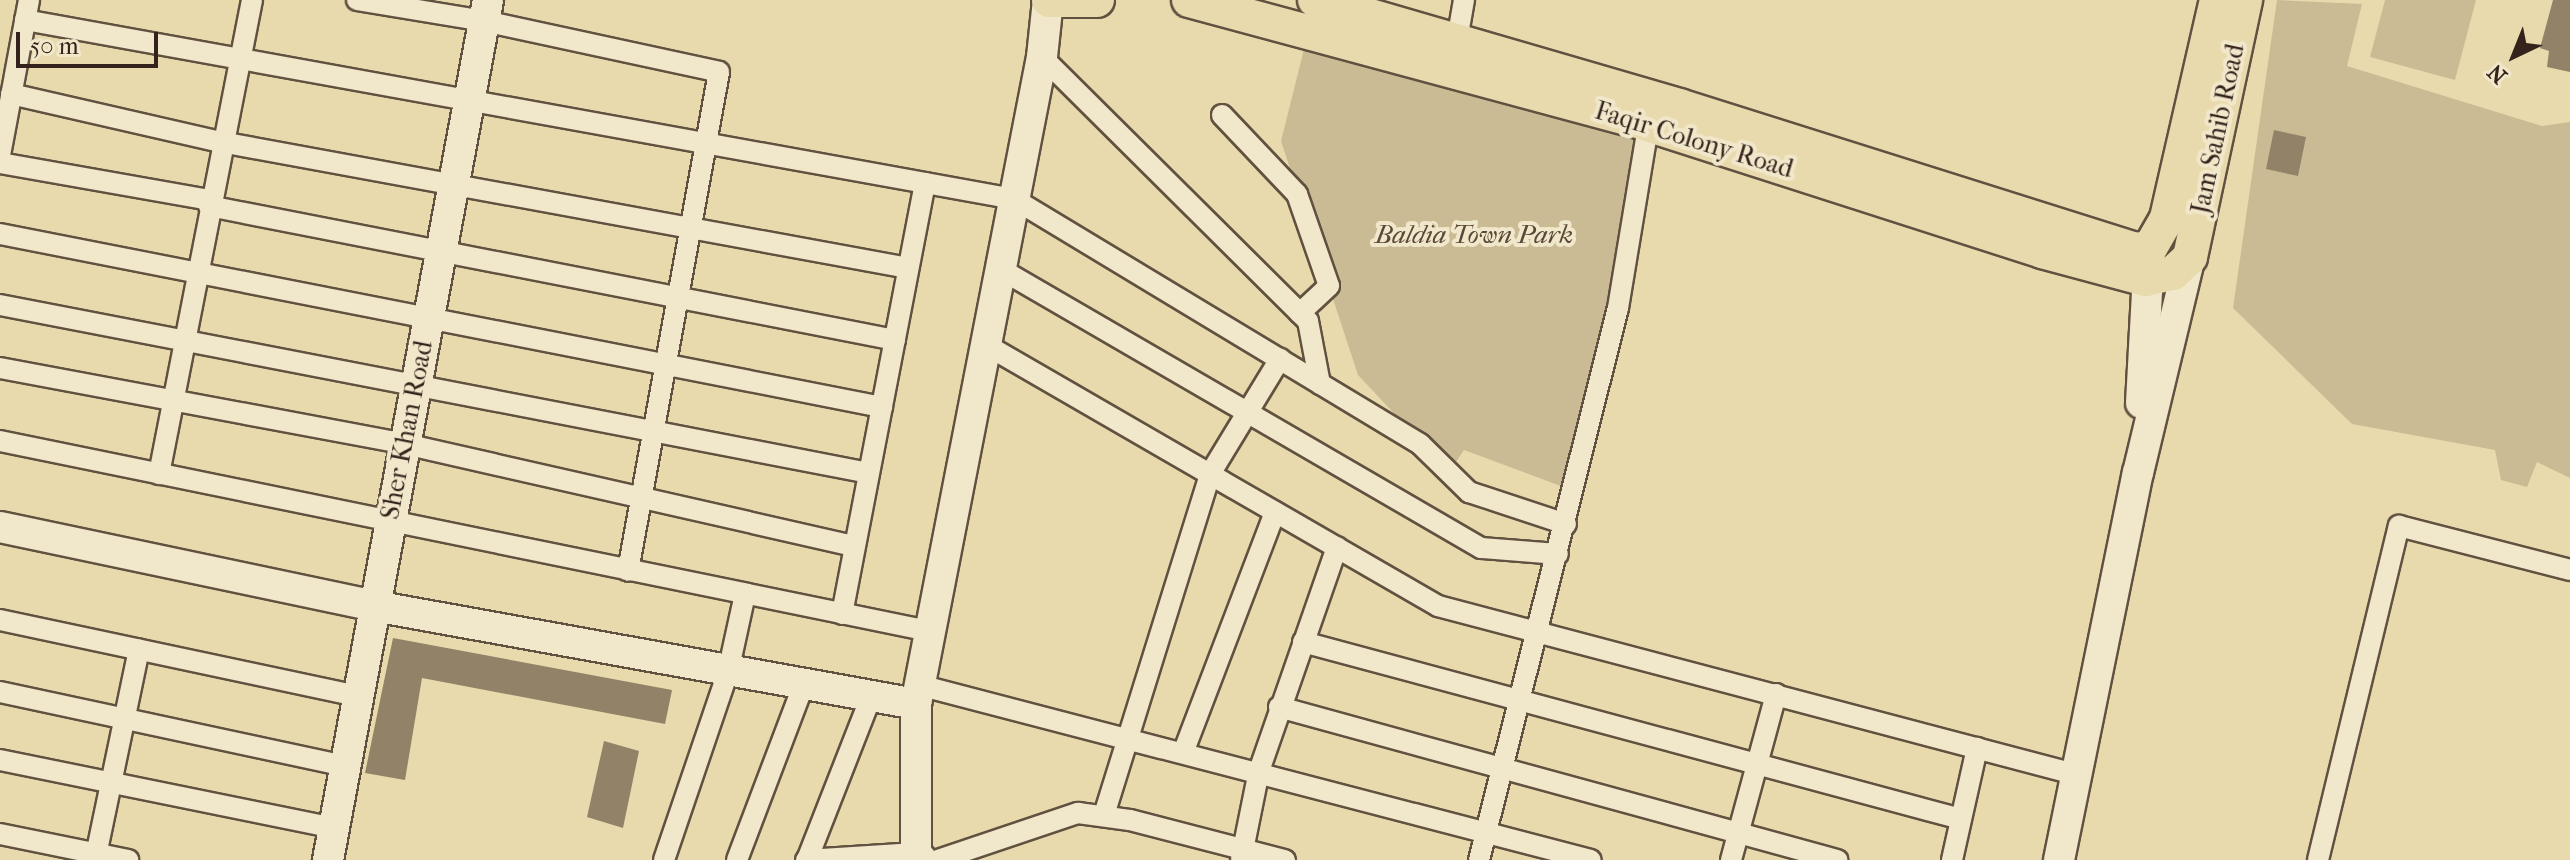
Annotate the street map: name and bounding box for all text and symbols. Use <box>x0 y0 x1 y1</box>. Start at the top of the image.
scale bar <box>20 16 162 66</box>
north arrow <box>2474 16 2554 96</box>
text: 50 m <box>30 32 79 60</box>
street label: Jam Sahib Road <box>2185 41 2251 217</box>
text: N <box>2483 58 2513 89</box>
street label: Faqir Colony Road <box>1591 95 1797 185</box>
park label: Baldia Town Park <box>1375 219 1573 251</box>
street label: Sher Khan Road <box>374 338 440 522</box>

